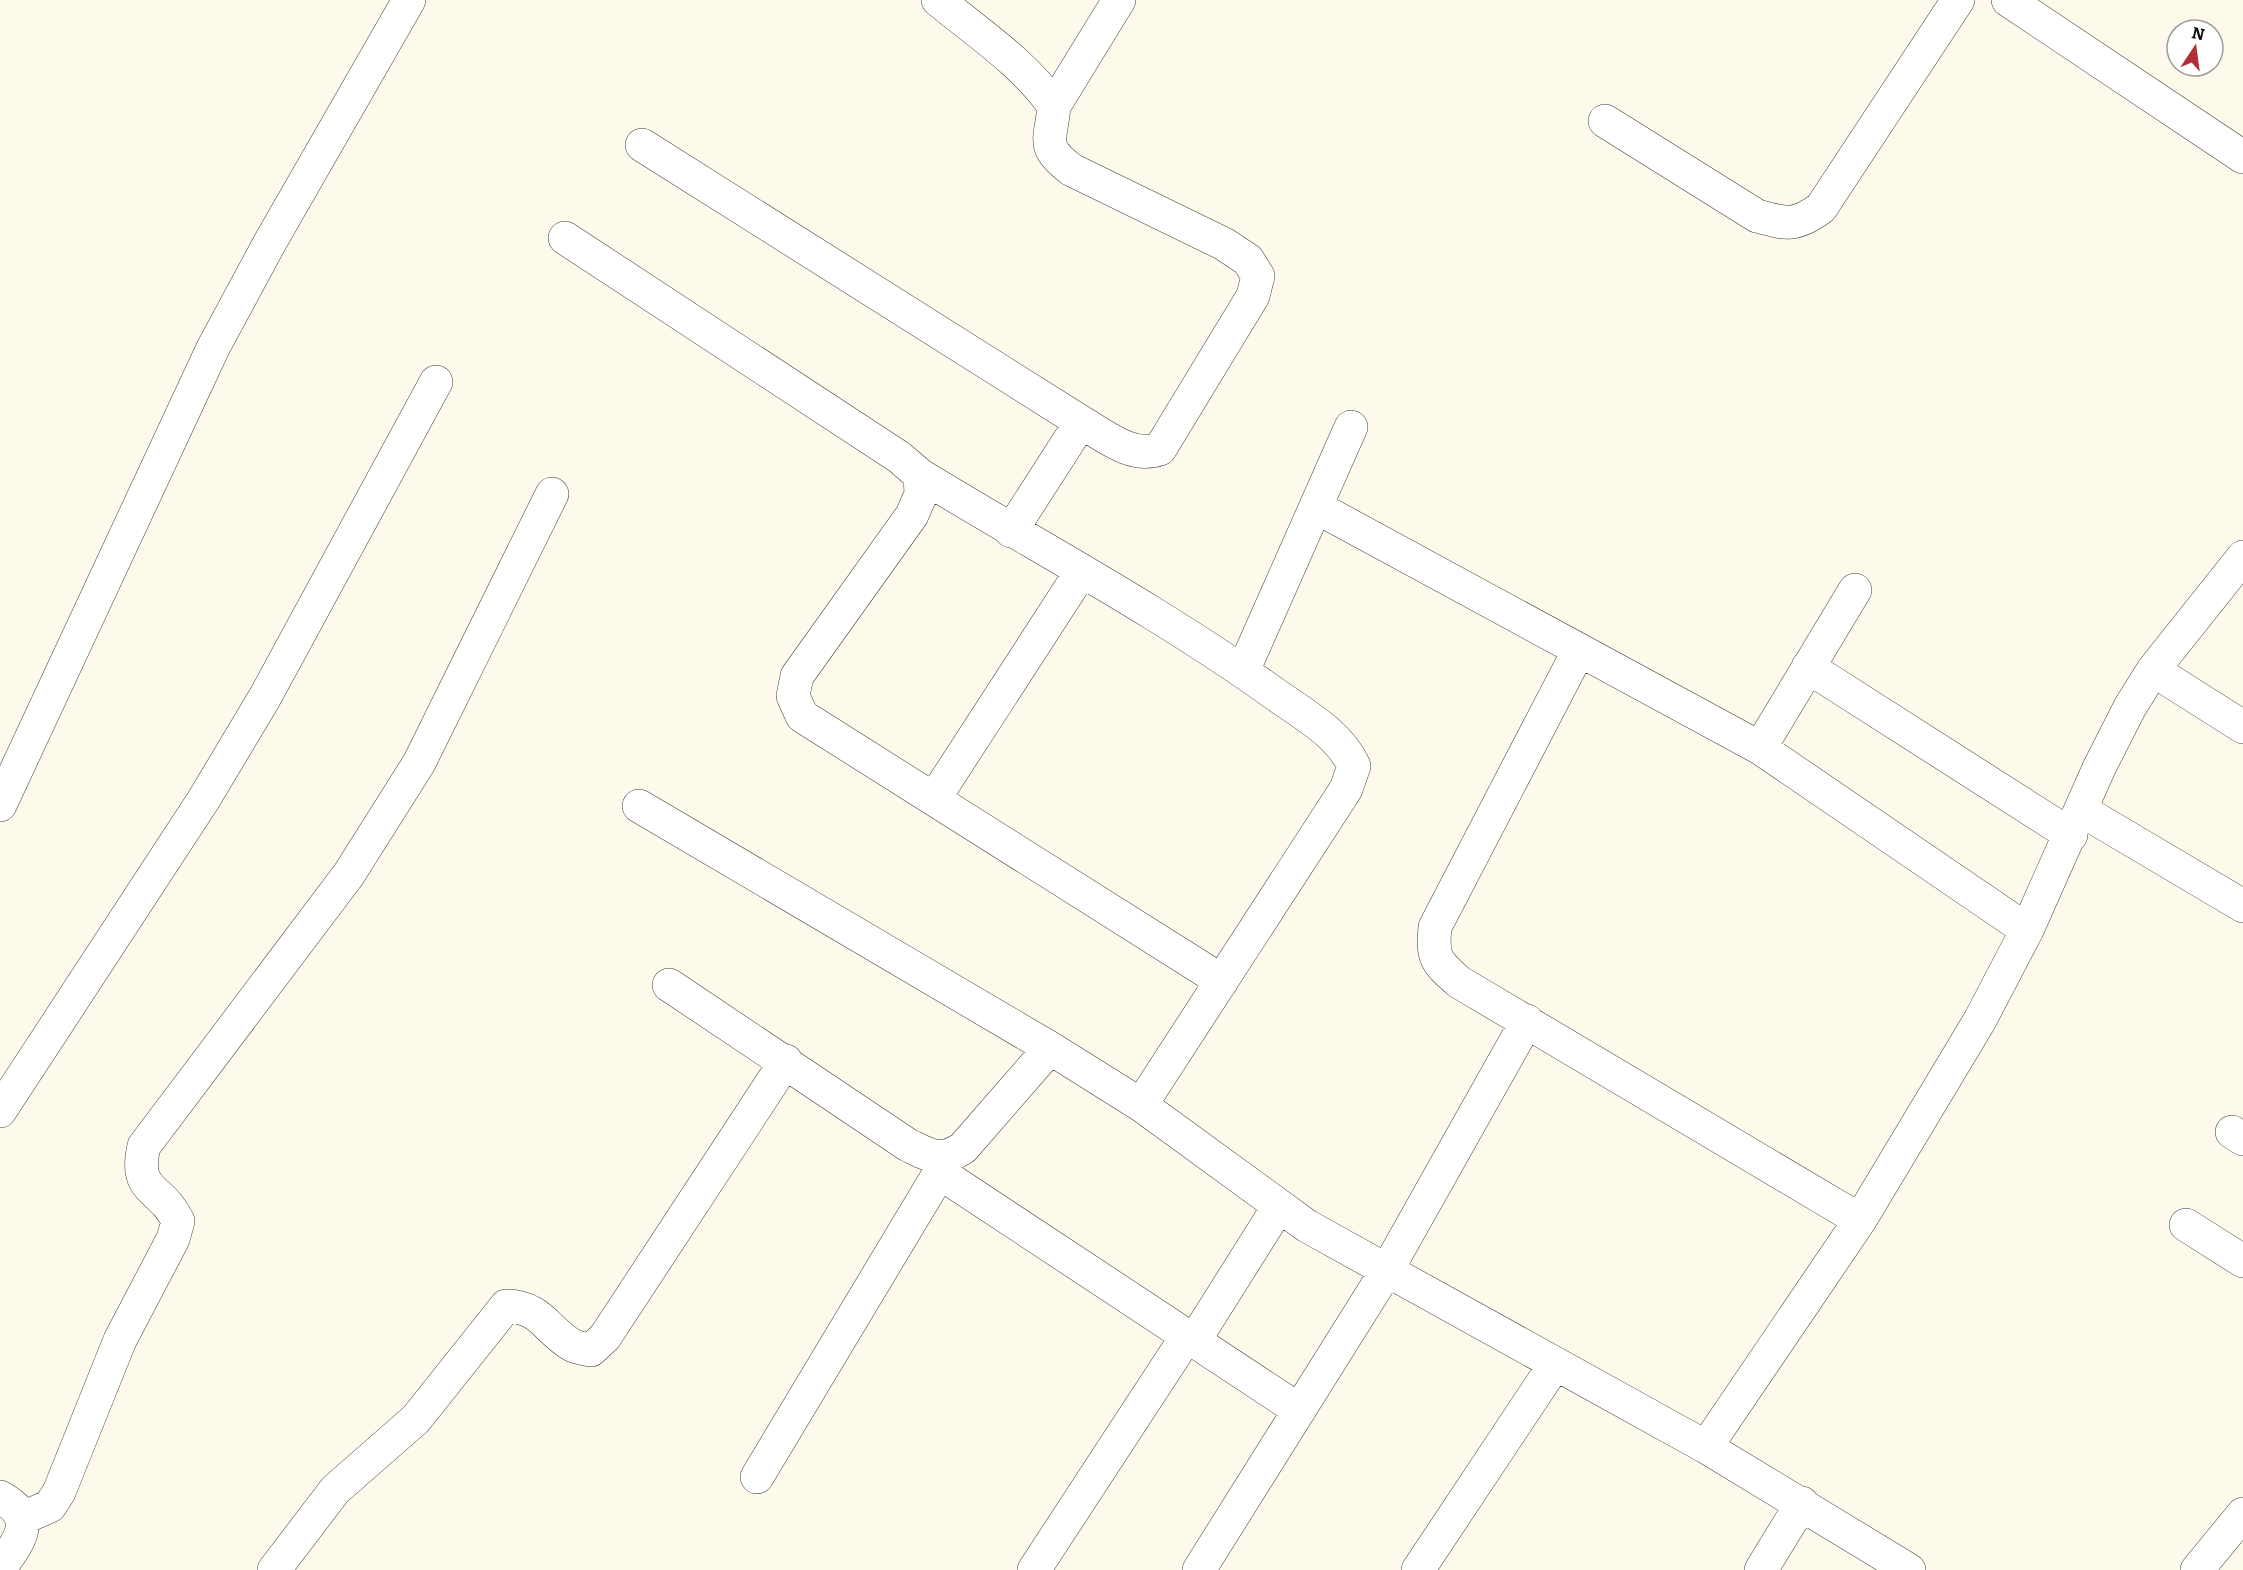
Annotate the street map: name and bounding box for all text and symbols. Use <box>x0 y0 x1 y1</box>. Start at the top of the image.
north arrow <box>2165 18 2225 78</box>
text: N <box>2190 23 2206 45</box>

